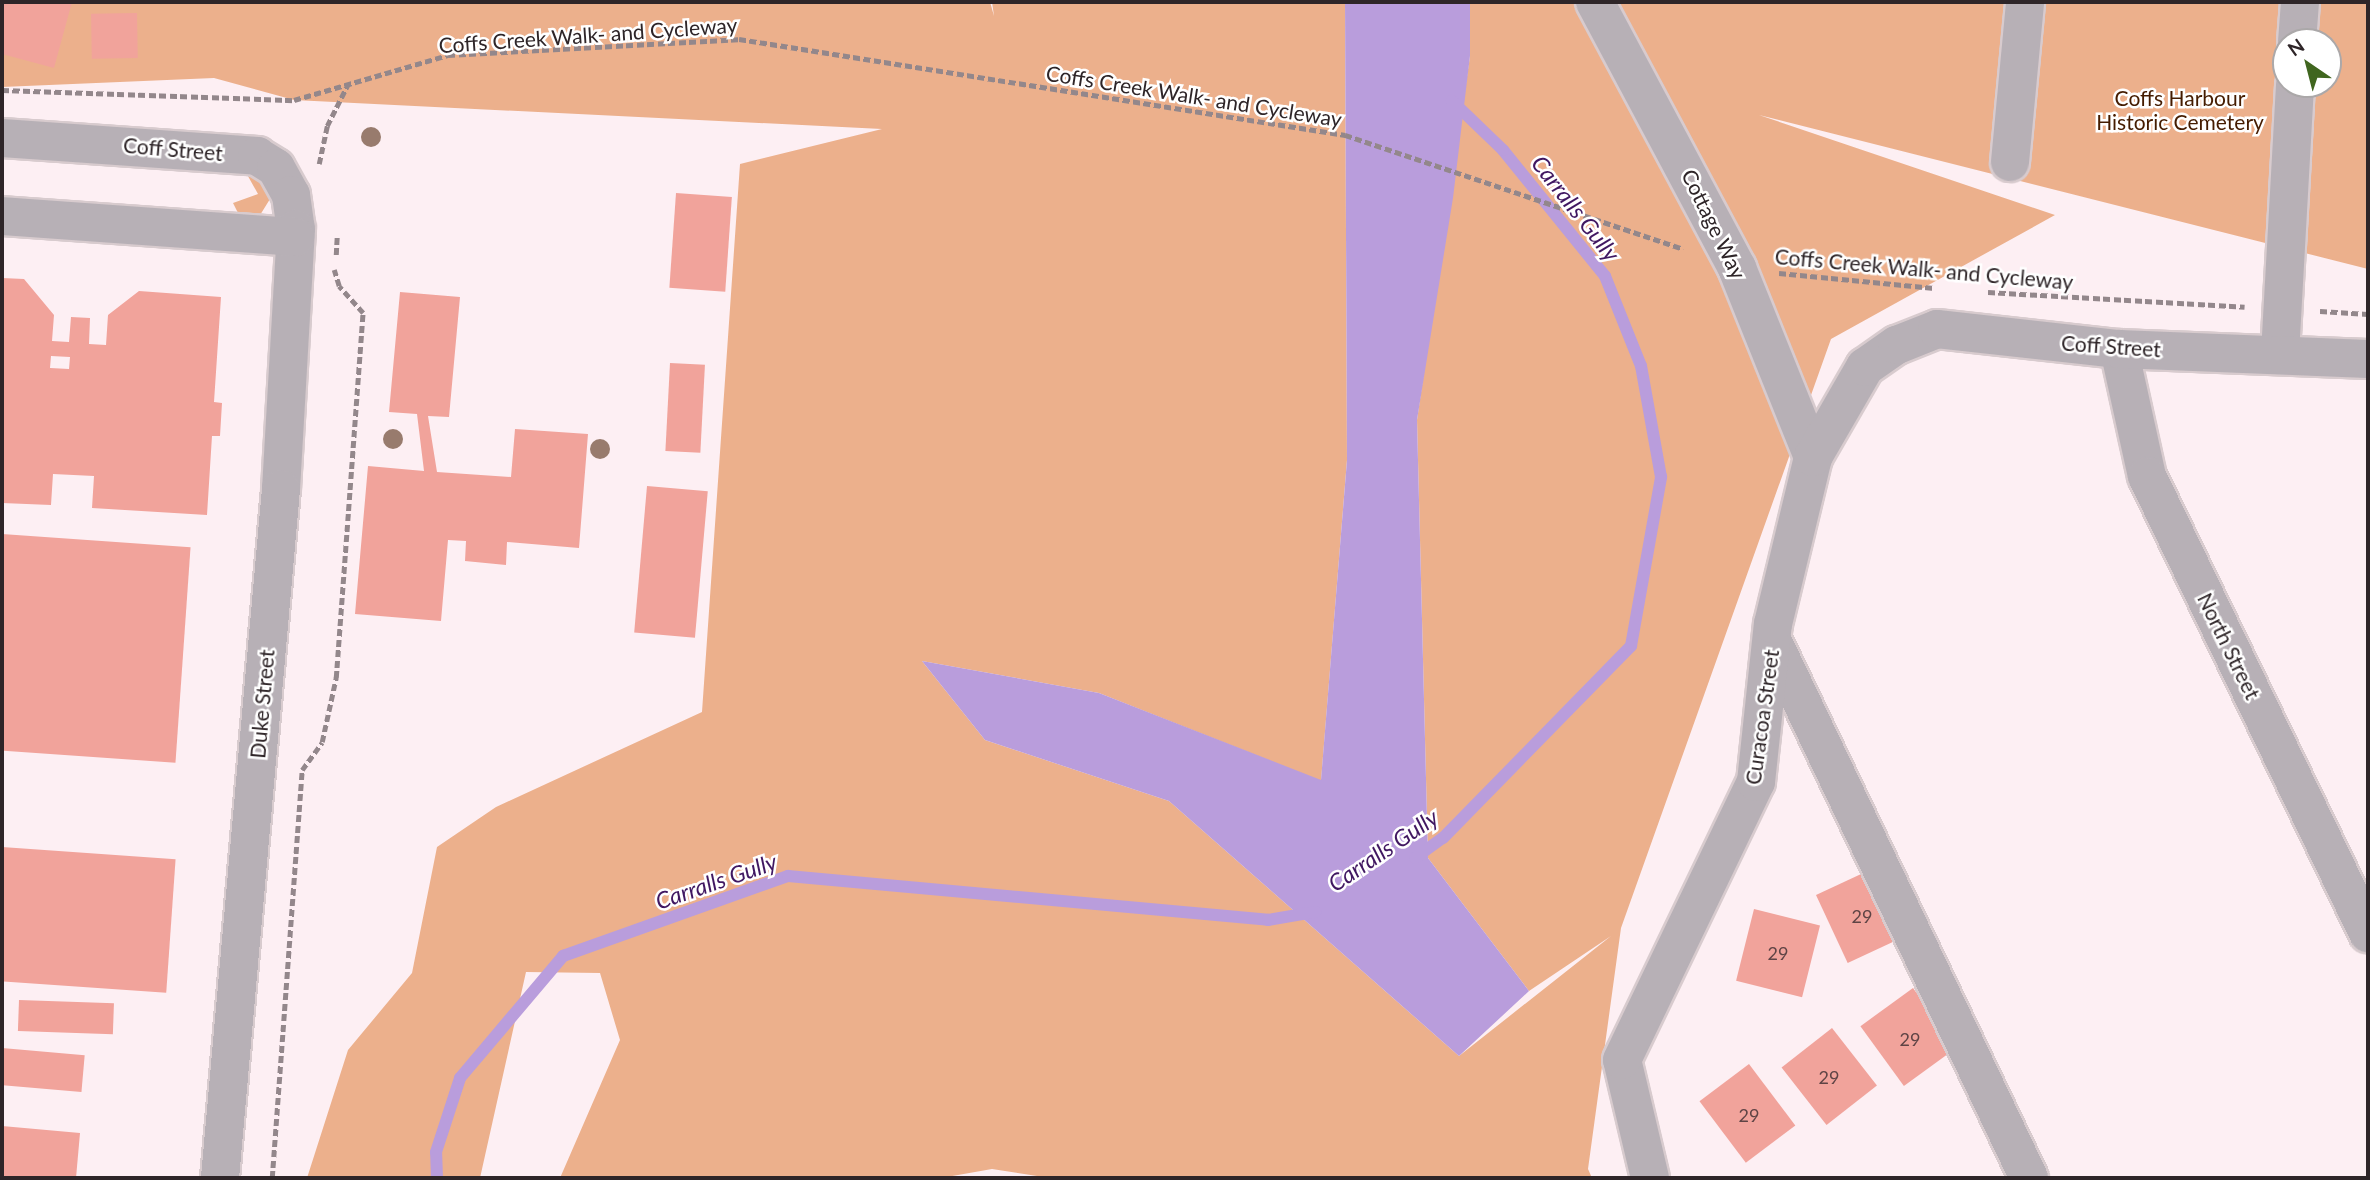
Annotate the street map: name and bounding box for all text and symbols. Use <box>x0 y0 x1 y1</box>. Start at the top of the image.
street label: Coffs Creek Walk- and Cycleway <box>438 12 738 58</box>
north arrow <box>2272 28 2342 98</box>
text: N <box>2283 33 2308 61</box>
street label: Coffs Creek Walk- and Cycleway <box>1044 60 1344 132</box>
park label: Coffs Harbour Historic Cemetery <box>2096 85 2264 135</box>
street label: Coff Street <box>122 132 224 166</box>
water label: Carralls Gully <box>1526 150 1626 266</box>
street label: Cottage Way <box>1677 165 1751 283</box>
street label: Coffs Creek Walk- and Cycleway <box>1774 243 2074 295</box>
street label: Coff Street <box>2060 330 2162 362</box>
street label: North Street <box>2192 589 2266 703</box>
street label: Duke Street <box>245 648 279 760</box>
street label: Curacoa Street <box>1740 648 1784 786</box>
water label: Carralls Gully <box>1323 803 1443 897</box>
water label: Carralls Gully <box>652 847 780 915</box>
house number: 29 <box>1852 905 1872 927</box>
house number: 29 <box>1768 942 1788 964</box>
house number: 29 <box>1900 1028 1920 1050</box>
house number: 29 <box>1819 1066 1839 1088</box>
house number: 29 <box>1739 1104 1759 1126</box>

